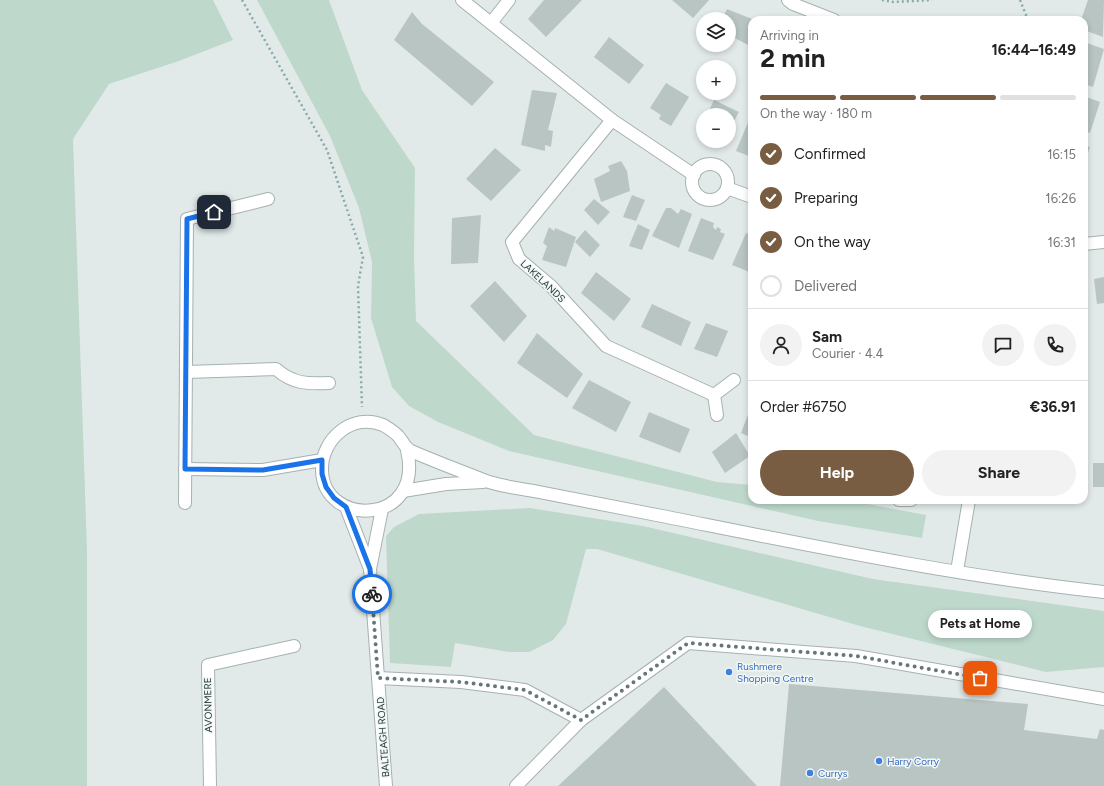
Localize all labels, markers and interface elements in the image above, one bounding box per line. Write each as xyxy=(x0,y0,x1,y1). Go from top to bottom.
map controls xyxy=(696,12,736,148)
button: layers xyxy=(696,12,736,52)
text: Arriving in xyxy=(760,28,819,43)
text: 16:44–16:49 xyxy=(991,41,1076,59)
text: 2 min xyxy=(760,42,826,74)
button: + xyxy=(696,60,736,100)
text: On the way · 180 m xyxy=(760,106,872,121)
button: − xyxy=(696,108,736,148)
icon: check xyxy=(760,143,782,165)
text: Confirmed xyxy=(794,145,866,163)
text: 16:15 xyxy=(1047,147,1076,162)
icon: check xyxy=(760,187,782,209)
text: Preparing xyxy=(794,189,858,207)
text: 16:26 xyxy=(1045,191,1076,206)
pin xyxy=(197,195,231,229)
icon: home xyxy=(203,201,225,223)
icon: check xyxy=(760,231,782,253)
text: On the way xyxy=(794,233,871,251)
text: 16:31 xyxy=(1048,235,1076,250)
street label: LAKELANDS xyxy=(518,257,568,305)
text: Delivered xyxy=(794,277,857,295)
button: person xyxy=(760,324,802,366)
button: chat xyxy=(982,324,1024,366)
button: phone xyxy=(1034,324,1076,366)
text: Sam xyxy=(812,328,842,346)
text: Courier · 4.4 xyxy=(812,346,884,361)
text: Order #6750 xyxy=(760,398,847,416)
text: €36.91 xyxy=(1030,398,1076,416)
button: Help xyxy=(760,450,914,496)
button: Share xyxy=(922,450,1076,496)
courier xyxy=(352,574,392,614)
icon: bike xyxy=(361,583,383,605)
callout: Pets at Home xyxy=(928,610,1032,638)
text: Pets at Home xyxy=(940,616,1020,631)
place label: Rushmere Shopping Centre xyxy=(737,660,814,685)
pin xyxy=(963,661,997,695)
marker: Rushmere Shopping Centre xyxy=(724,667,734,677)
icon: bag xyxy=(969,667,991,689)
street label: AVONMERE xyxy=(201,677,215,733)
street label: BALTEAGH ROAD xyxy=(374,696,392,778)
place label: Harry Corry xyxy=(887,755,940,768)
marker: Harry Corry xyxy=(874,756,884,766)
place label: Currys xyxy=(818,767,848,780)
marker: Currys xyxy=(805,768,815,778)

